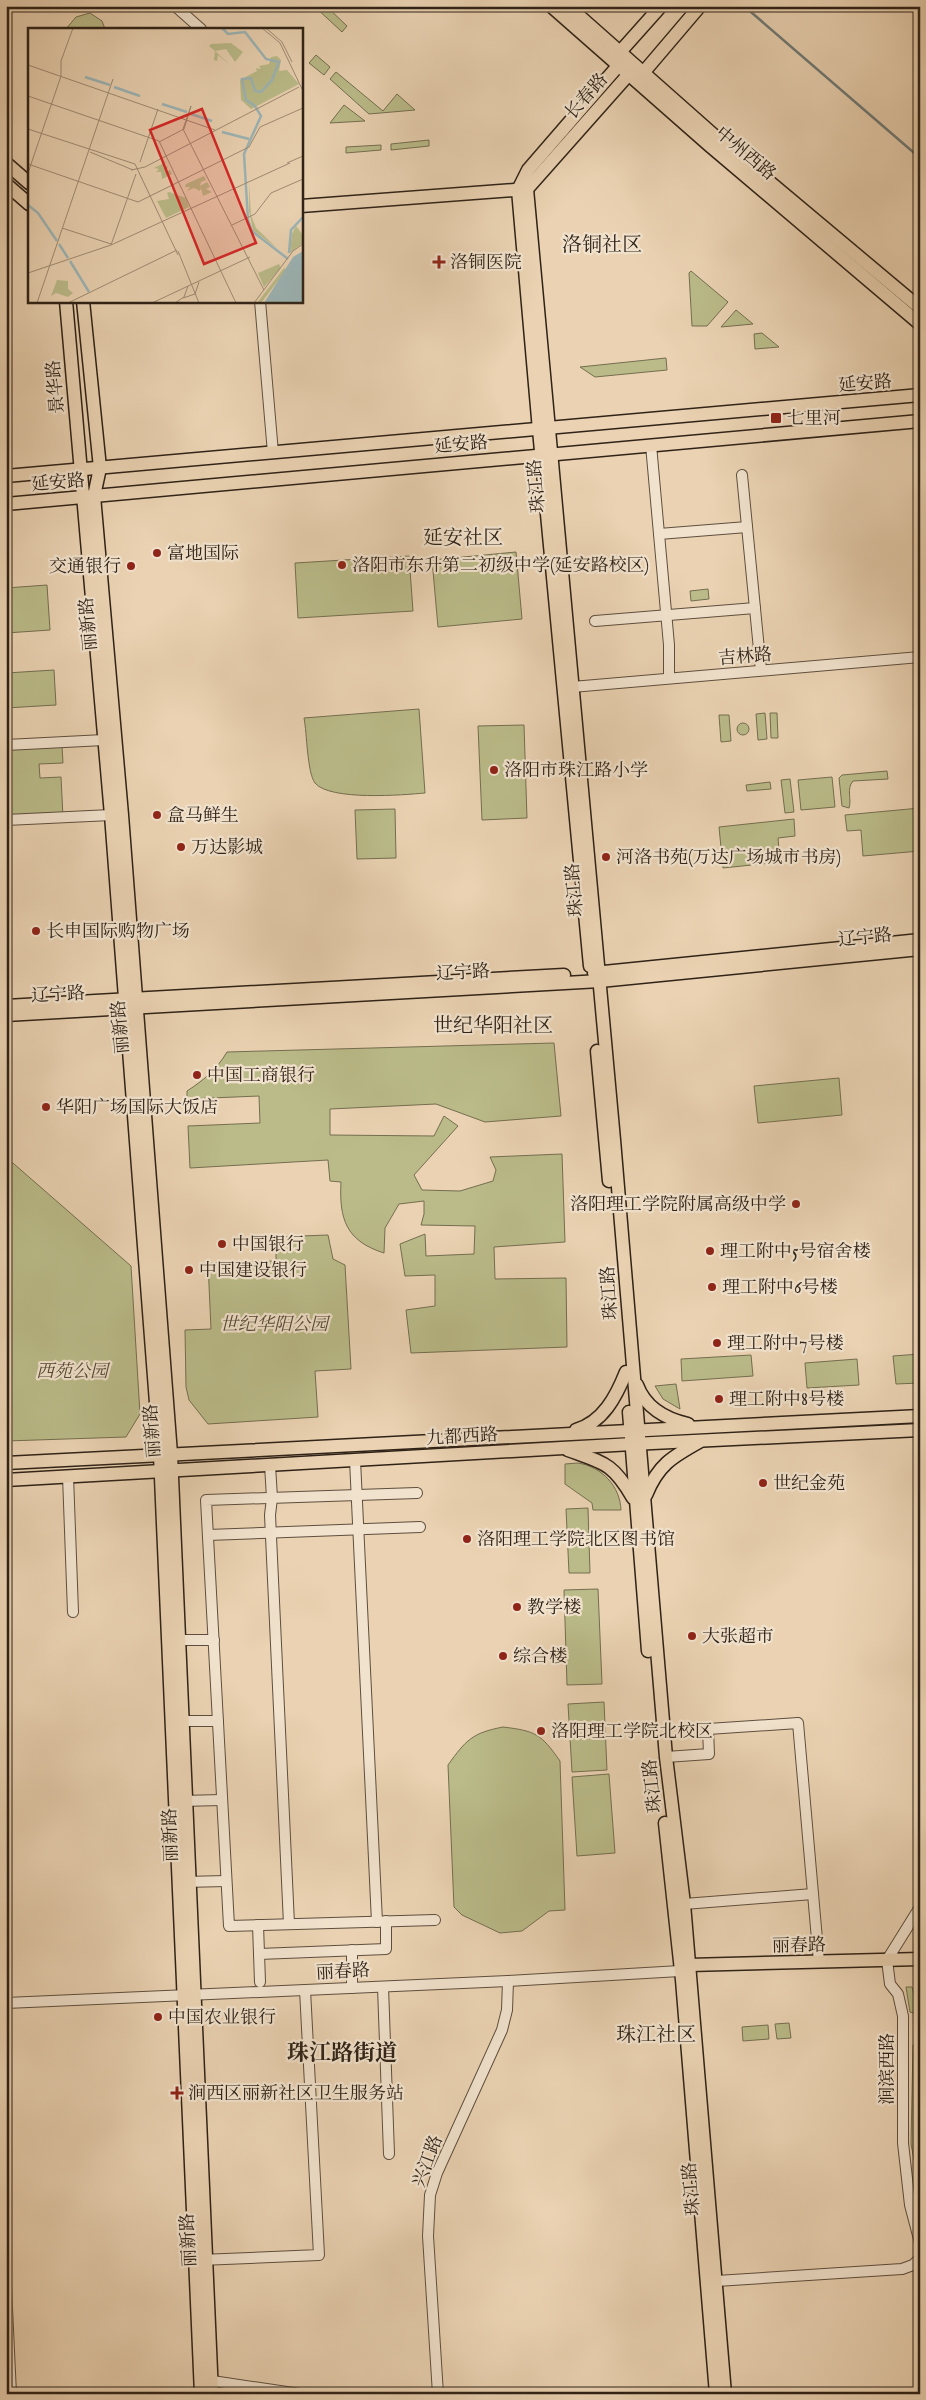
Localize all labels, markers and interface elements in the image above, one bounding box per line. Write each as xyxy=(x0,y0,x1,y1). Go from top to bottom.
inset map xyxy=(28,28,302,302)
street label: 长春路 xyxy=(561,69,614,125)
street label: 中州西路 xyxy=(710,122,780,186)
district label: 洛铜社区 xyxy=(562,233,642,258)
place label: 洛铜医院 xyxy=(450,252,522,275)
marker: 洛铜医院 xyxy=(432,255,446,269)
street label: 景华路 xyxy=(43,359,70,415)
street label: 延安路 xyxy=(837,371,893,398)
place label: 七里河 xyxy=(787,408,841,431)
marker: 七里河 xyxy=(769,411,783,425)
street label: 延安路 xyxy=(433,432,489,459)
street label: 珠江路 xyxy=(524,458,551,514)
street label: 延安路 xyxy=(30,470,86,497)
district label: 延安社区 xyxy=(423,526,503,551)
place label: 富地国际 xyxy=(167,543,239,566)
marker: 富地国际 xyxy=(151,547,163,559)
place label: 洛阳市东升第二初级中学(延安路校区) xyxy=(352,555,649,578)
place label: 交通银行 xyxy=(49,556,121,579)
marker: 洛阳市东升第二初级中学(延安路校区) xyxy=(336,559,348,571)
marker: 交通银行 xyxy=(125,560,137,572)
street label: 丽新路 xyxy=(76,596,103,652)
street label: 吉林路 xyxy=(717,644,773,671)
place label: 洛阳市珠江路小学 xyxy=(504,760,648,783)
marker: 洛阳市珠江路小学 xyxy=(488,764,500,776)
place label: 盒马鲜生 xyxy=(167,805,239,828)
marker: 盒马鲜生 xyxy=(151,809,163,821)
place label: 万达影城 xyxy=(191,837,263,860)
marker: 万达影城 xyxy=(175,841,187,853)
place label: 河洛书苑(万达广场城市书房) xyxy=(616,847,841,870)
marker: 河洛书苑(万达广场城市书房) xyxy=(600,851,612,863)
street label: 珠江路 xyxy=(562,862,589,918)
place label: 长申国际购物广场 xyxy=(46,921,190,944)
street label: 辽宁路 xyxy=(837,924,893,953)
marker: 长申国际购物广场 xyxy=(30,925,42,937)
street label: 辽宁路 xyxy=(436,961,491,986)
street label: 辽宁路 xyxy=(31,983,86,1008)
street label: 丽新路 xyxy=(108,999,135,1055)
district label: 世纪华阳社区 xyxy=(433,1014,553,1039)
place label: 中国工商银行 xyxy=(207,1065,315,1088)
marker: 中国工商银行 xyxy=(191,1069,203,1081)
place label: 华阳广场国际大饭店 xyxy=(56,1097,218,1120)
marker: 华阳广场国际大饭店 xyxy=(40,1101,52,1113)
place label: 洛阳理工学院附属高级中学 xyxy=(570,1194,786,1217)
marker: 洛阳理工学院附属高级中学 xyxy=(790,1198,802,1210)
place label: 中国银行 xyxy=(232,1234,304,1257)
marker: 中国银行 xyxy=(216,1238,228,1250)
place label: 理工附中5号宿舍楼 xyxy=(720,1241,871,1264)
marker: 理工附中5号宿舍楼 xyxy=(704,1245,716,1257)
place label: 中国建设银行 xyxy=(199,1260,307,1283)
marker: 中国建设银行 xyxy=(183,1264,195,1276)
street label: 珠江路 xyxy=(597,1265,624,1321)
place label: 理工附中6号楼 xyxy=(722,1277,838,1300)
marker: 理工附中6号楼 xyxy=(706,1281,718,1293)
park label: 世纪华阳公园 xyxy=(220,1314,331,1337)
place label: 理工附中7号楼 xyxy=(727,1333,843,1356)
marker: 理工附中7号楼 xyxy=(711,1337,723,1349)
park label: 西苑公园 xyxy=(36,1361,111,1384)
place label: 理工附中8号楼 xyxy=(729,1389,844,1412)
marker: 理工附中8号楼 xyxy=(713,1393,725,1405)
street label: 丽新路 xyxy=(140,1403,167,1459)
street label: 九都西路 xyxy=(426,1424,499,1451)
place label: 世纪金苑 xyxy=(773,1473,845,1496)
marker: 世纪金苑 xyxy=(757,1477,769,1489)
place label: 洛阳理工学院北区图书馆 xyxy=(477,1529,675,1552)
marker: 洛阳理工学院北区图书馆 xyxy=(461,1533,473,1545)
place label: 教学楼 xyxy=(527,1597,581,1620)
marker: 教学楼 xyxy=(511,1601,523,1613)
place label: 大张超市 xyxy=(702,1626,774,1649)
marker: 大张超市 xyxy=(686,1630,698,1642)
place label: 综合楼 xyxy=(513,1646,567,1669)
marker: 综合楼 xyxy=(497,1650,509,1662)
place label: 洛阳理工学院北校区 xyxy=(551,1721,713,1744)
marker: 洛阳理工学院北校区 xyxy=(535,1725,547,1737)
street label: 珠江路 xyxy=(639,1758,668,1814)
street label: 丽新路 xyxy=(159,1808,184,1862)
street label: 丽春路 xyxy=(772,1935,826,1958)
street label: 丽春路 xyxy=(316,1960,371,1985)
place label: 中国农业银行 xyxy=(168,2007,276,2030)
marker: 中国农业银行 xyxy=(152,2011,164,2023)
district label: 珠江社区 xyxy=(616,2023,696,2048)
street label: 涧滨西路 xyxy=(877,2033,900,2105)
district label: 珠江路街道 xyxy=(287,2040,397,2068)
place label: 涧西区丽新社区卫生服务站 xyxy=(188,2083,404,2106)
marker: 涧西区丽新社区卫生服务站 xyxy=(170,2086,184,2100)
street label: 兴江路 xyxy=(408,2132,449,2191)
street label: 珠江路 xyxy=(679,2161,706,2217)
street label: 丽新路 xyxy=(177,2212,202,2267)

